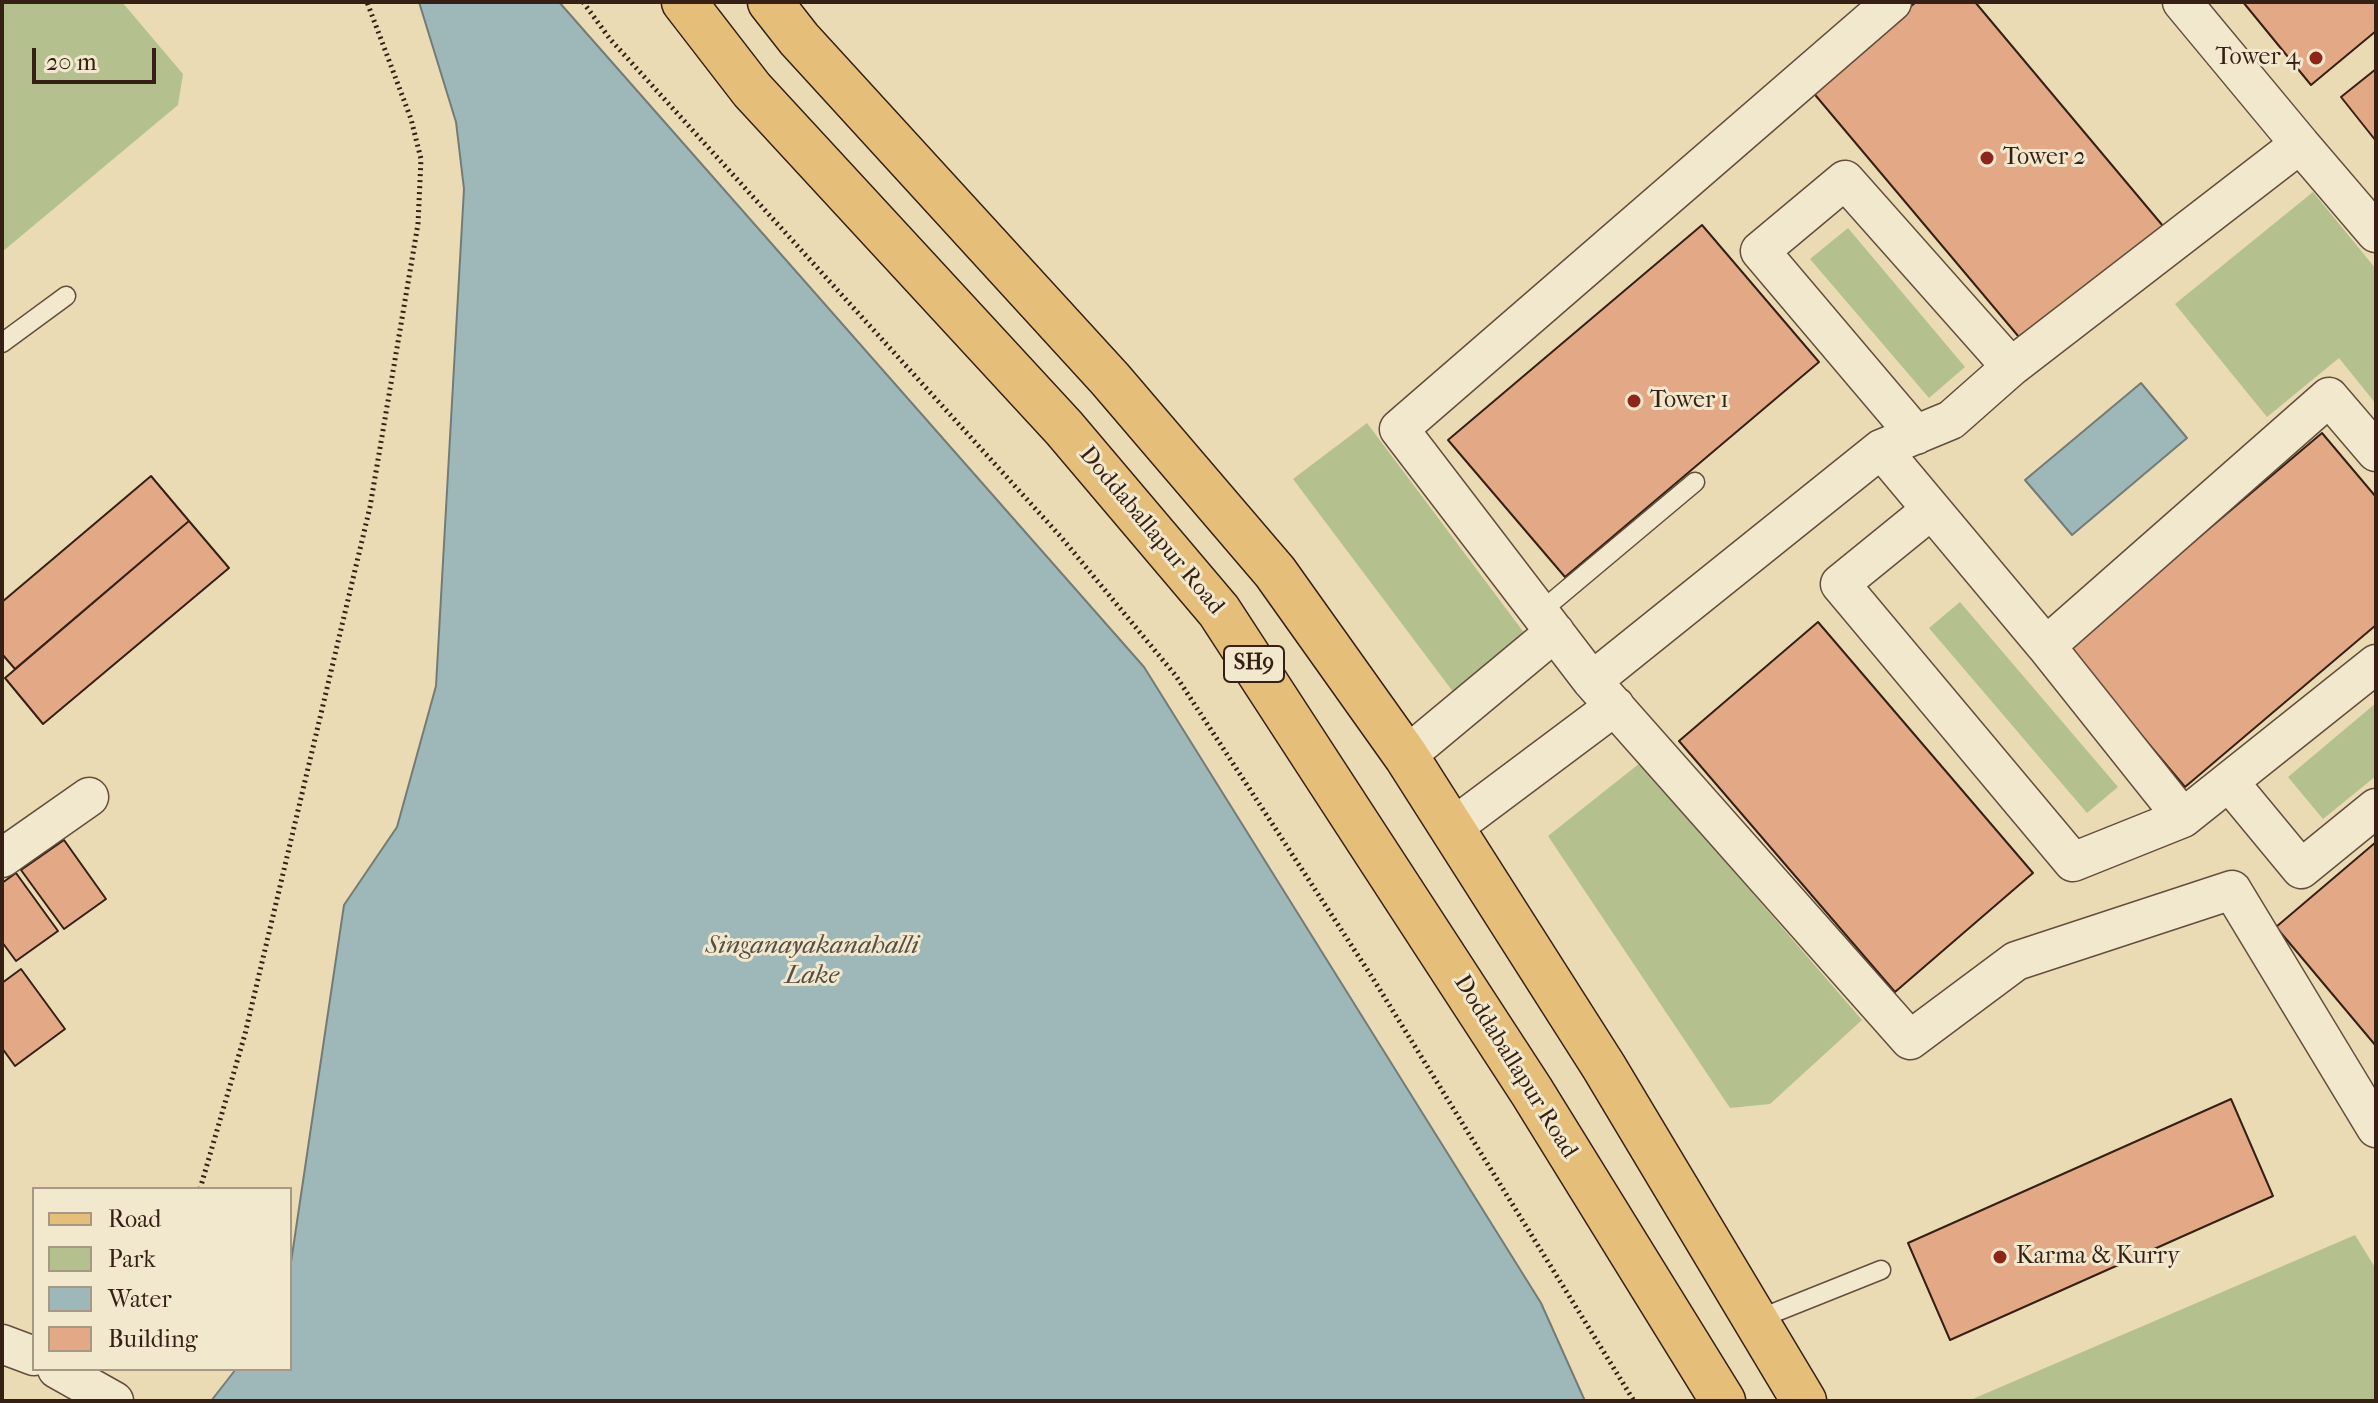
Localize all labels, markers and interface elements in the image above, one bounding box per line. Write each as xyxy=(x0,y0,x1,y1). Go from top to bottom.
scale bar xyxy=(36,32,160,82)
place label: Tower 4 xyxy=(2216,44,2300,72)
text: 20 m xyxy=(46,48,97,76)
marker: Tower 4 xyxy=(2307,49,2325,67)
place label: Tower 2 xyxy=(2003,144,2086,172)
marker: Tower 2 xyxy=(1978,149,1996,167)
place label: Tower 1 xyxy=(1650,387,1729,415)
marker: Tower 1 xyxy=(1625,392,1643,410)
street label: Doddaballapur Road xyxy=(1072,441,1230,621)
road number: SH9 xyxy=(1224,646,1284,682)
water label: Singanayakanahalli Lake xyxy=(705,931,919,992)
street label: Doddaballapur Road xyxy=(1447,970,1583,1164)
legend xyxy=(32,1187,292,1371)
text: Road xyxy=(108,1205,161,1233)
place label: Karma & Kurry xyxy=(2016,1243,2180,1271)
text: Park xyxy=(108,1245,156,1273)
marker: Karma & Kurry xyxy=(1991,1248,2009,1266)
text: Water xyxy=(108,1285,172,1313)
text: Building xyxy=(108,1325,198,1353)

